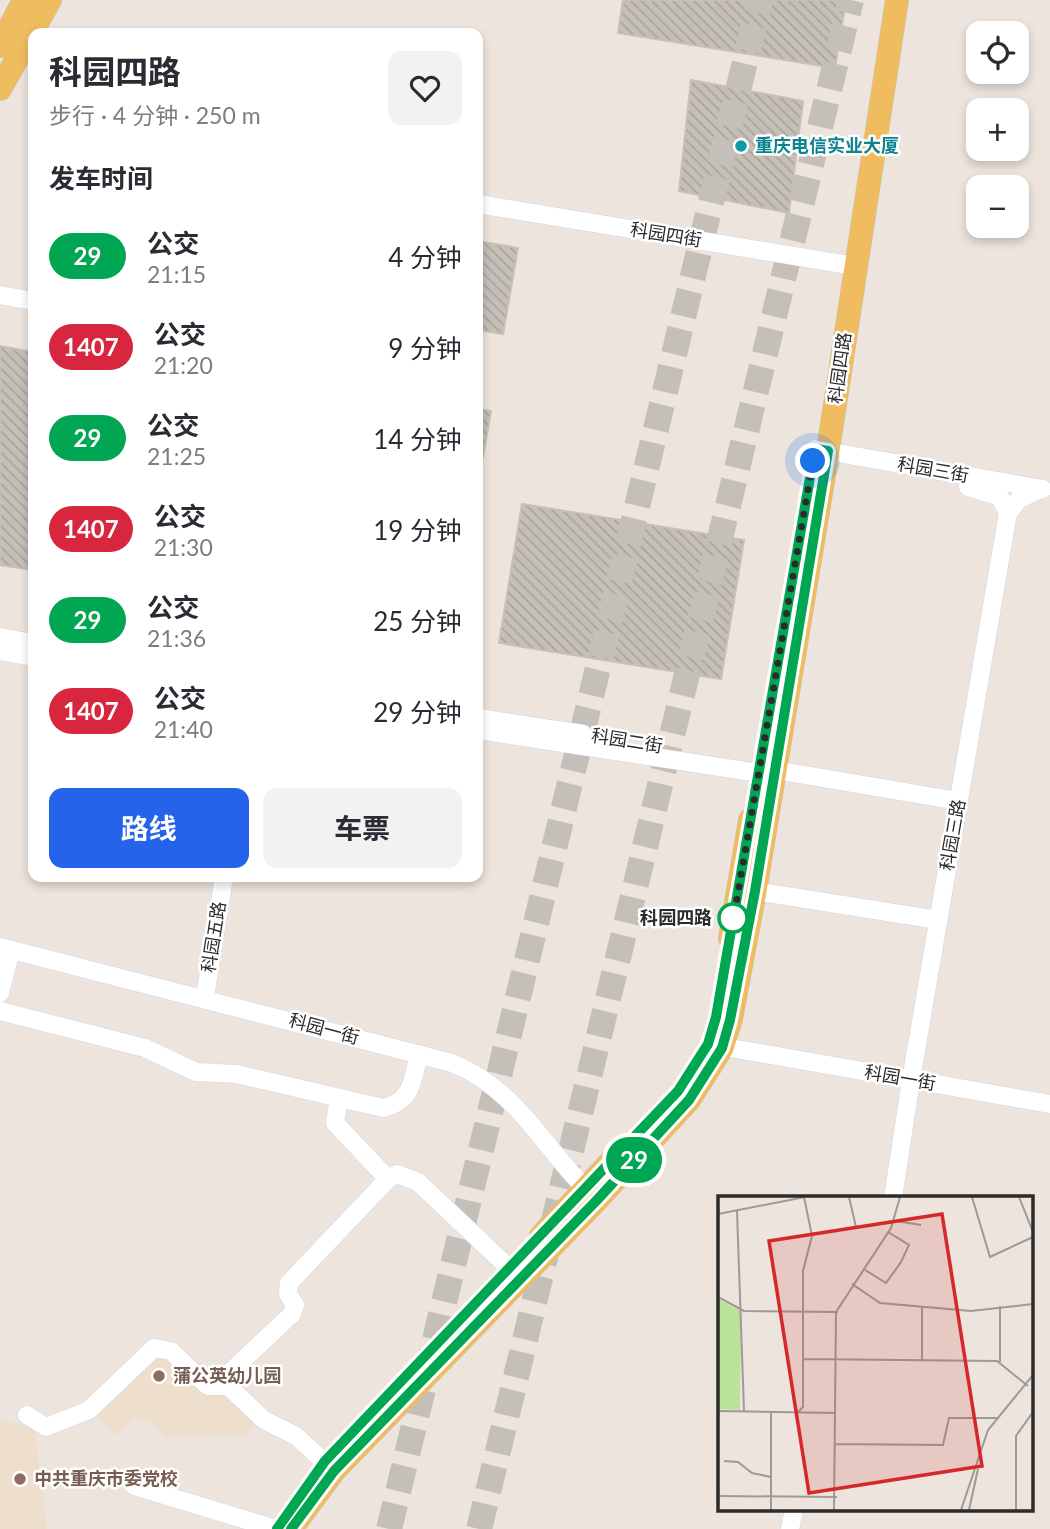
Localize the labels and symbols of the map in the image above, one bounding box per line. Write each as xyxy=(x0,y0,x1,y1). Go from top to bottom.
place label: 重庆电信实业大厦 xyxy=(755,134,899,156)
marker: 重庆电信实业大厦 xyxy=(733,138,749,154)
street label: 科园四街 xyxy=(629,218,703,251)
street label: 科园四路 xyxy=(823,331,855,405)
your location xyxy=(795,443,830,478)
street label: 科园三街 xyxy=(896,452,971,486)
street label: 科园二街 xyxy=(590,724,664,757)
street label: 科园三路 xyxy=(935,797,969,872)
street label: 科园五路 xyxy=(197,900,230,974)
marker: 科园四路 xyxy=(718,903,748,933)
place label: 科园四路 xyxy=(640,906,712,928)
street label: 科园一街 xyxy=(287,1008,362,1048)
street label: 科园一街 xyxy=(863,1060,938,1094)
line badge: 29 xyxy=(602,1137,666,1183)
inset map xyxy=(718,1196,1032,1512)
place label: 蒲公英幼儿园 xyxy=(173,1364,281,1386)
marker: 蒲公英幼儿园 xyxy=(151,1368,167,1384)
place label: 中共重庆市委党校 xyxy=(34,1467,178,1489)
marker: 中共重庆市委党校 xyxy=(12,1471,28,1487)

